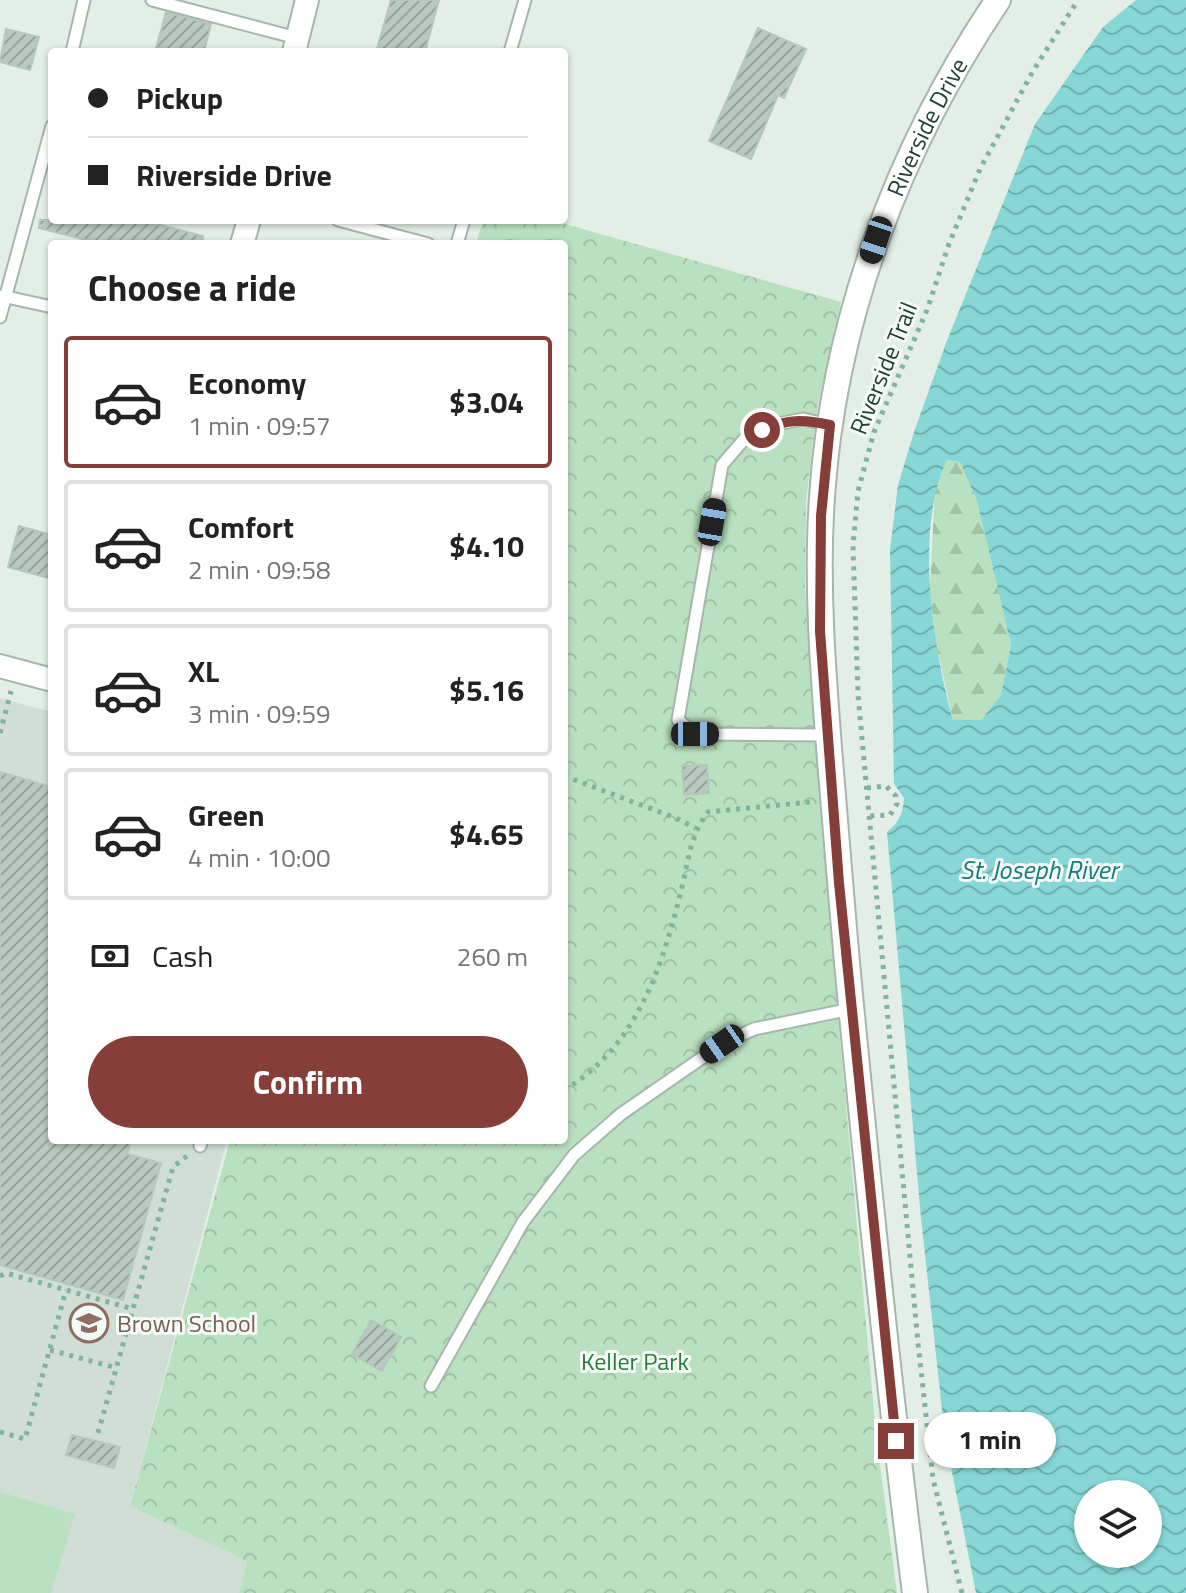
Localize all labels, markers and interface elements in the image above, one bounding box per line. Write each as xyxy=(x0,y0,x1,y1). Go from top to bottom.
street label: Riverside Drive xyxy=(877,51,976,202)
text: Pickup xyxy=(136,75,223,121)
text: Riverside Drive xyxy=(136,152,332,198)
car xyxy=(857,213,895,267)
text: Choose a ride xyxy=(88,260,296,315)
street label: Riverside Trail xyxy=(840,296,926,440)
text: Economy xyxy=(188,360,306,406)
icon: car xyxy=(92,366,164,438)
text: $3.04 xyxy=(449,379,524,425)
text: 1 min · 09:57 xyxy=(188,406,331,445)
route start xyxy=(744,412,780,448)
car xyxy=(696,496,728,548)
text: Comfort xyxy=(188,504,294,550)
icon: car xyxy=(92,510,164,582)
text: $4.10 xyxy=(449,523,524,569)
text: 2 min · 09:58 xyxy=(188,550,331,589)
text: XL xyxy=(188,648,219,694)
icon: car xyxy=(92,654,164,726)
text: $5.16 xyxy=(449,667,524,713)
text: 3 min · 09:59 xyxy=(188,694,331,733)
car xyxy=(671,722,719,746)
text: Green xyxy=(188,792,265,838)
icon: car xyxy=(92,798,164,870)
text: $4.65 xyxy=(449,811,524,857)
text: 4 min · 10:00 xyxy=(188,838,331,877)
water label: St. Joseph River xyxy=(960,850,1120,889)
text: Cash xyxy=(152,933,213,979)
icon: cash xyxy=(88,934,132,978)
text: 260 m xyxy=(457,937,528,976)
car xyxy=(695,1020,749,1068)
button: Confirm xyxy=(88,1036,528,1128)
school or university icon: Brown School xyxy=(68,1302,110,1344)
place label: Brown School xyxy=(117,1305,256,1341)
park label: Keller Park xyxy=(581,1343,690,1379)
callout: 1 min xyxy=(924,1413,1056,1469)
text: 1 min xyxy=(958,1420,1022,1459)
route end xyxy=(878,1423,914,1459)
map controls xyxy=(1074,1480,1162,1568)
button: layers xyxy=(1074,1480,1162,1568)

